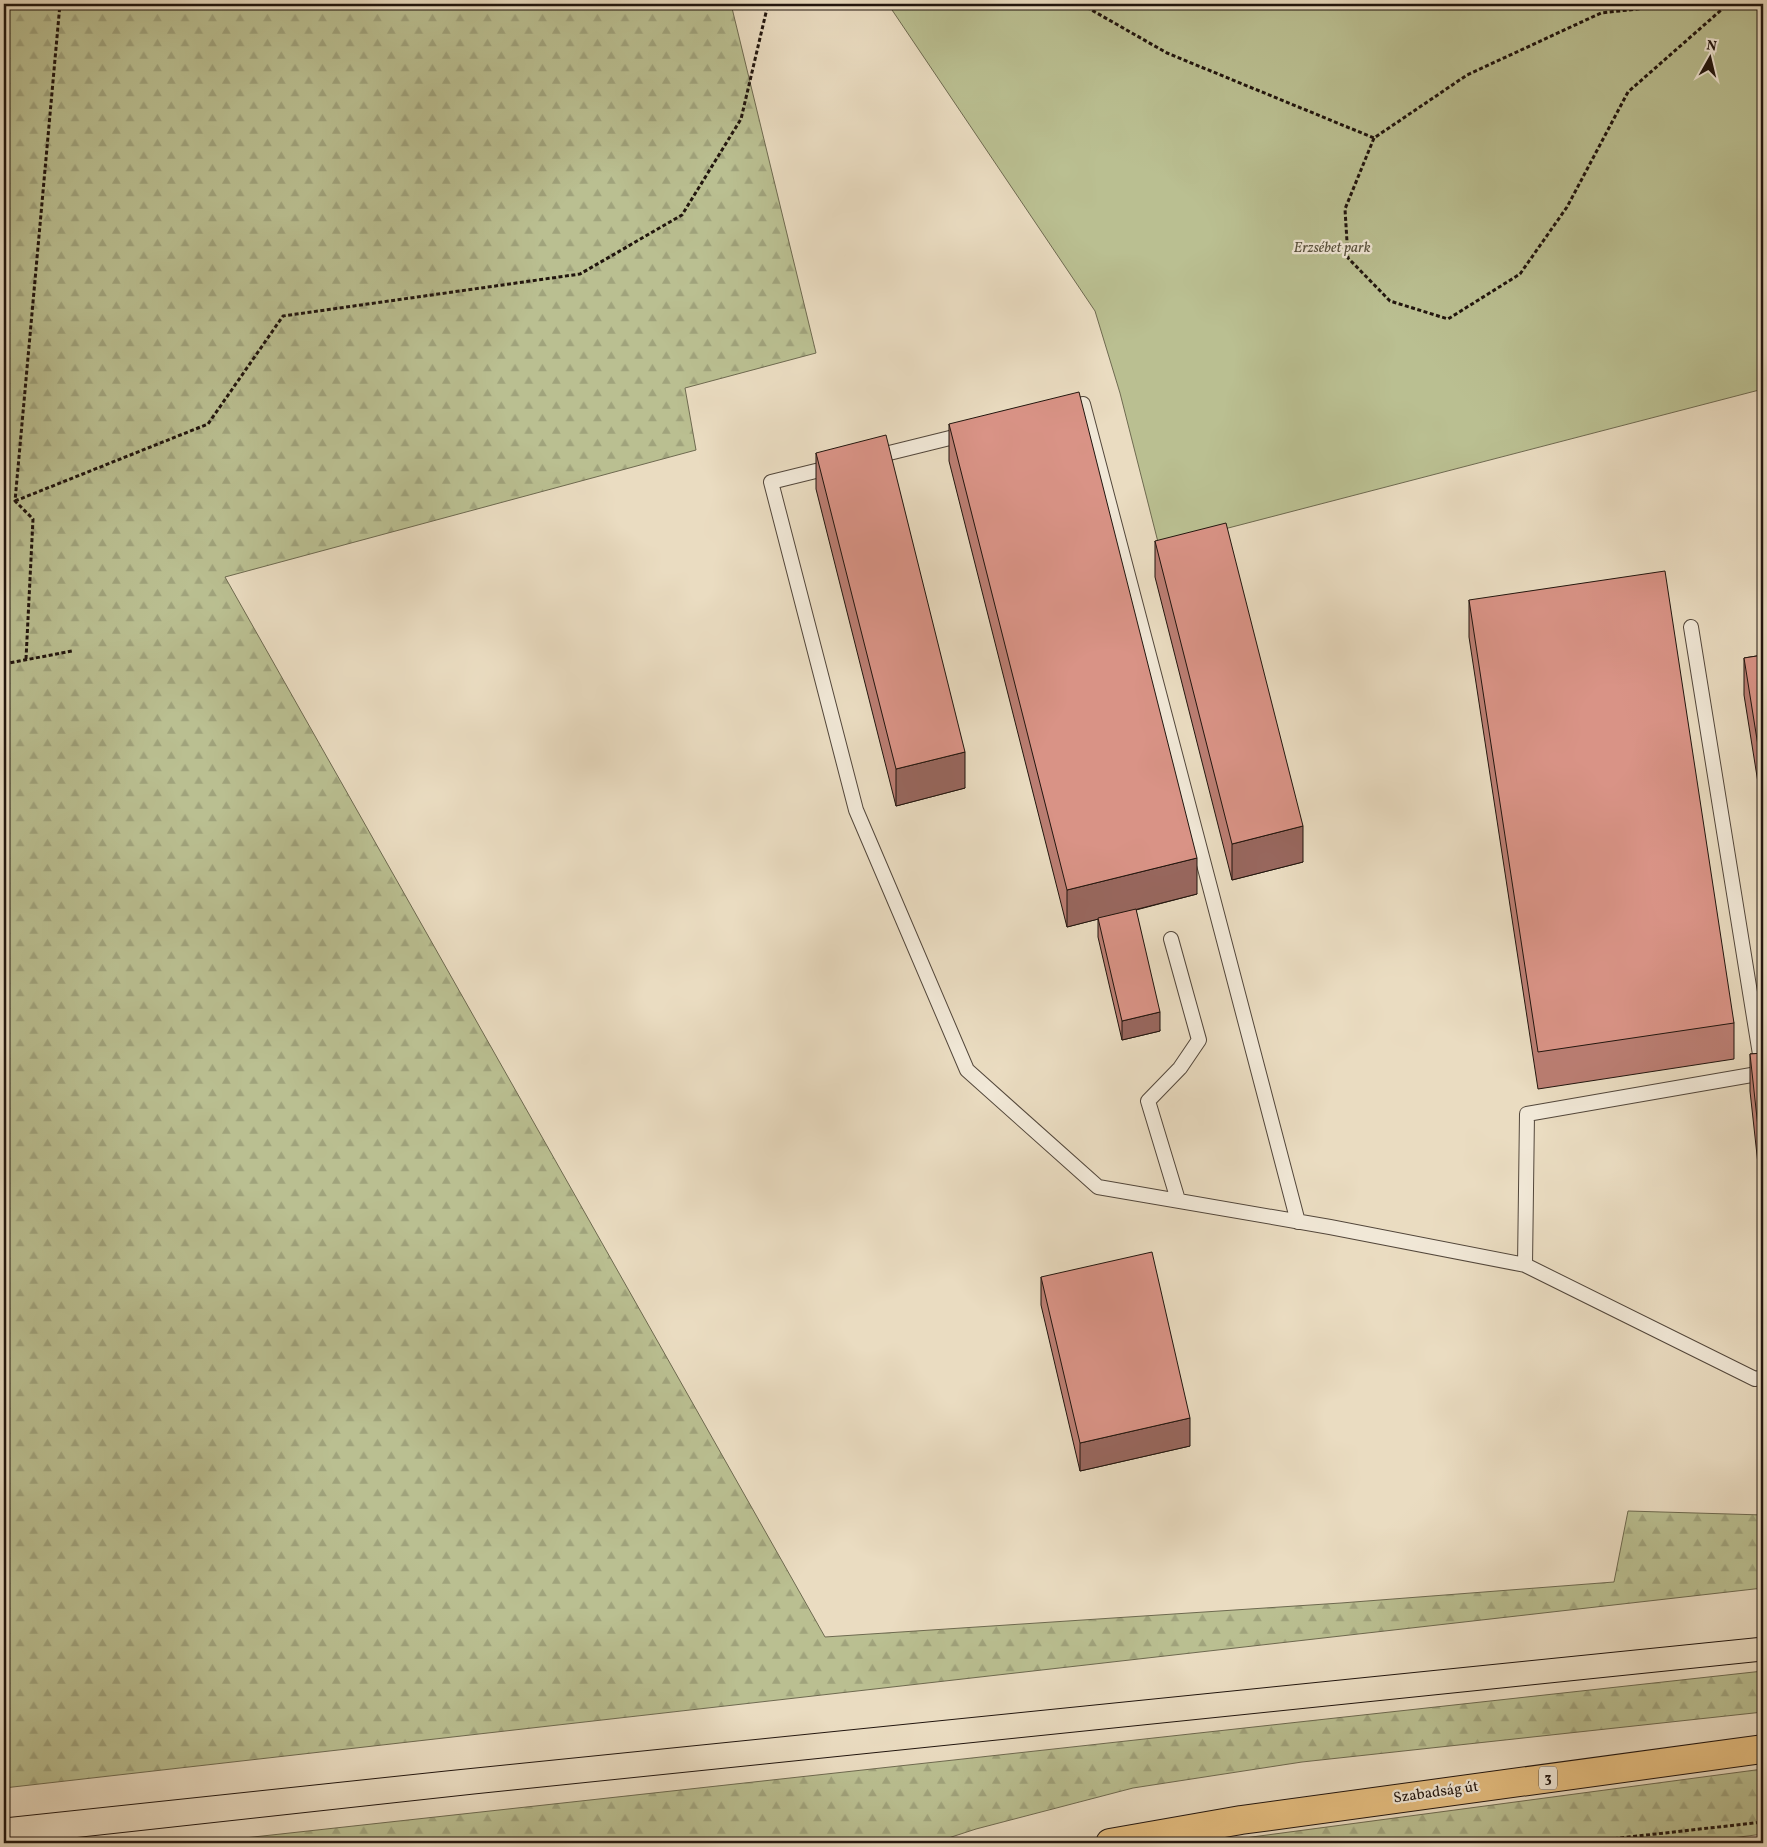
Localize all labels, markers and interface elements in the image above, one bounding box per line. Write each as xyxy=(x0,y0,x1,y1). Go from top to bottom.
north arrow xyxy=(1684,32,1734,82)
text: N xyxy=(1705,36,1718,57)
park label: Erzsébet park xyxy=(1293,238,1371,259)
road number: 3 xyxy=(1539,1766,1557,1790)
street label: Szabadság út xyxy=(1392,1777,1480,1809)

